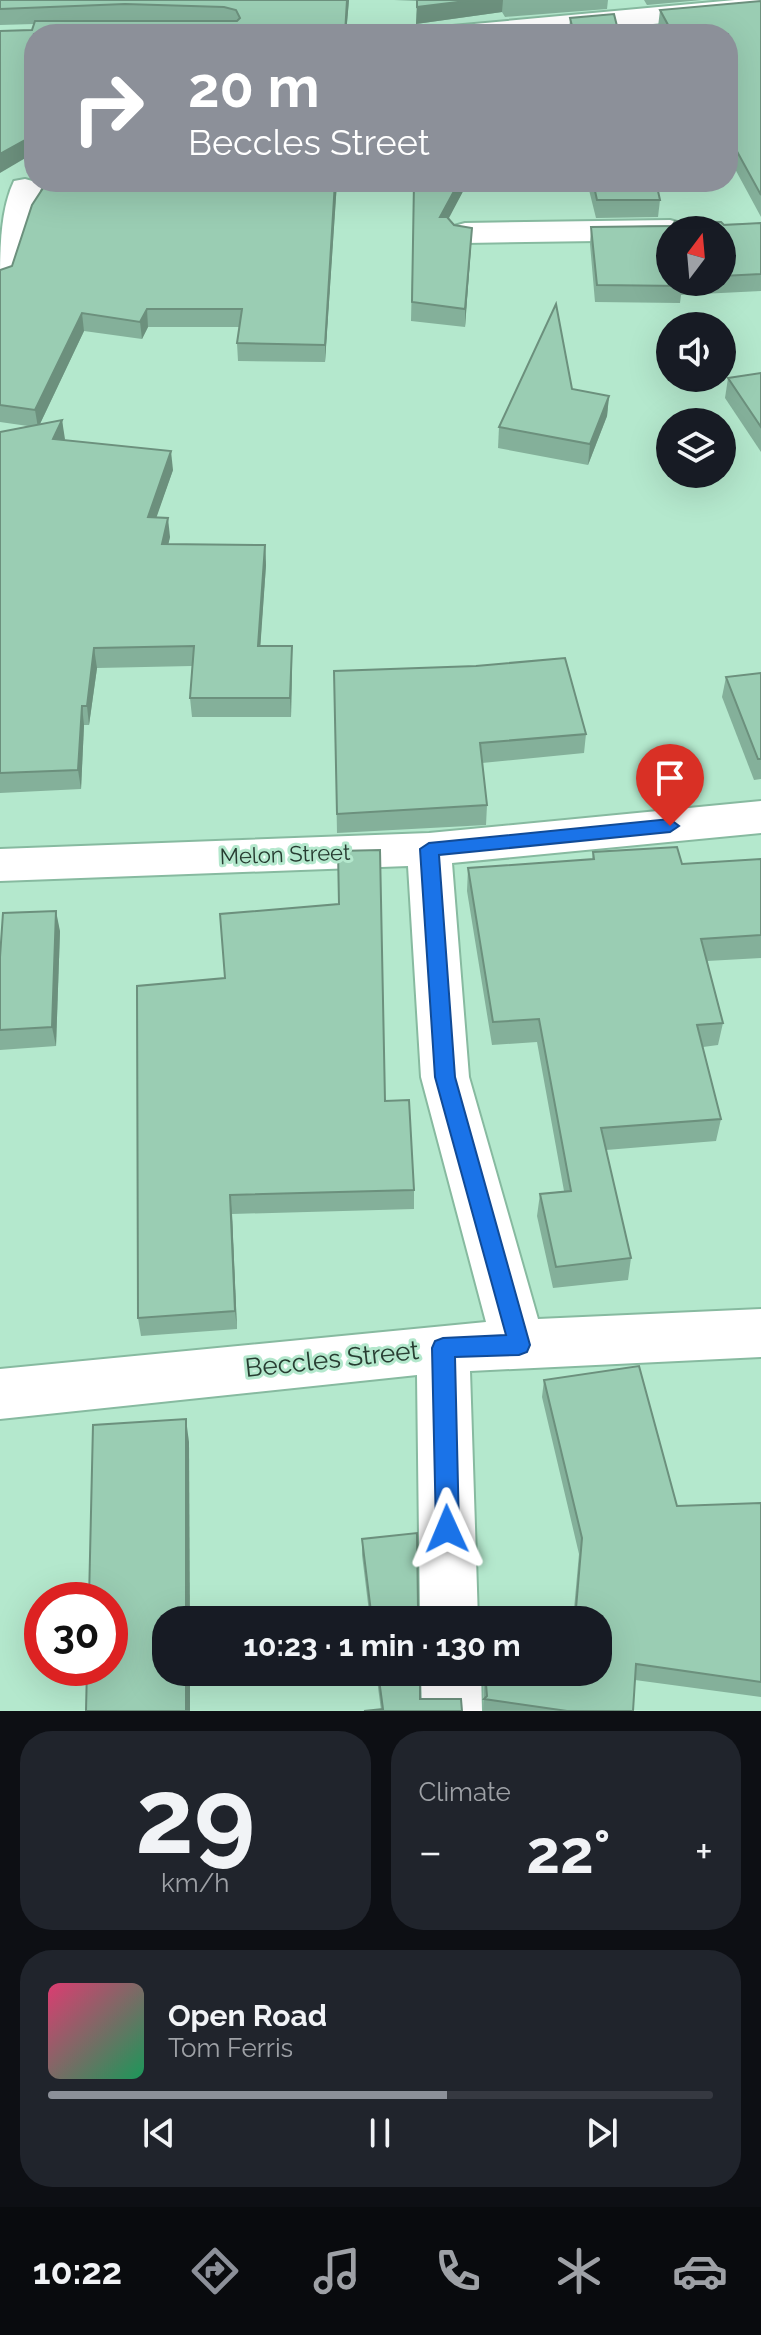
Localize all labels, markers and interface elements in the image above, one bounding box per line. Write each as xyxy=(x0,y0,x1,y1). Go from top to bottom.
text: 20 m xyxy=(188,54,320,120)
icon: right xyxy=(56,56,160,160)
text: Beccles Street xyxy=(188,121,430,163)
north arrow xyxy=(656,216,736,296)
map controls xyxy=(656,216,736,488)
button: sound xyxy=(656,312,736,392)
button: layers xyxy=(656,408,736,488)
pin xyxy=(636,744,704,826)
icon: arrive xyxy=(648,756,692,800)
street label: Melon Street xyxy=(219,839,351,869)
street label: Beccles Street xyxy=(244,1335,421,1383)
position arrow xyxy=(405,1487,489,1571)
speed limit sign: 30 xyxy=(24,1582,128,1686)
text: 10:23 · 1 min · 130 m xyxy=(243,1628,521,1663)
text: 29 xyxy=(135,1755,255,1877)
text: Climate xyxy=(419,1777,511,1807)
text: 22° xyxy=(526,1817,611,1887)
text: − xyxy=(419,1826,442,1877)
text: + xyxy=(695,1826,713,1877)
text: km/h xyxy=(161,1868,230,1898)
text: Open Road xyxy=(168,1998,327,2033)
text: Tom Ferris xyxy=(168,2033,293,2063)
icon: previous xyxy=(137,2111,181,2155)
icon: pause xyxy=(358,2111,402,2155)
icon: next xyxy=(580,2111,624,2155)
icon: directions xyxy=(187,2243,243,2299)
icon: music xyxy=(309,2243,365,2299)
icon: phone xyxy=(430,2243,486,2299)
icon: climate xyxy=(551,2243,607,2299)
icon: car xyxy=(672,2243,728,2299)
text: 10:22 xyxy=(33,2250,122,2292)

